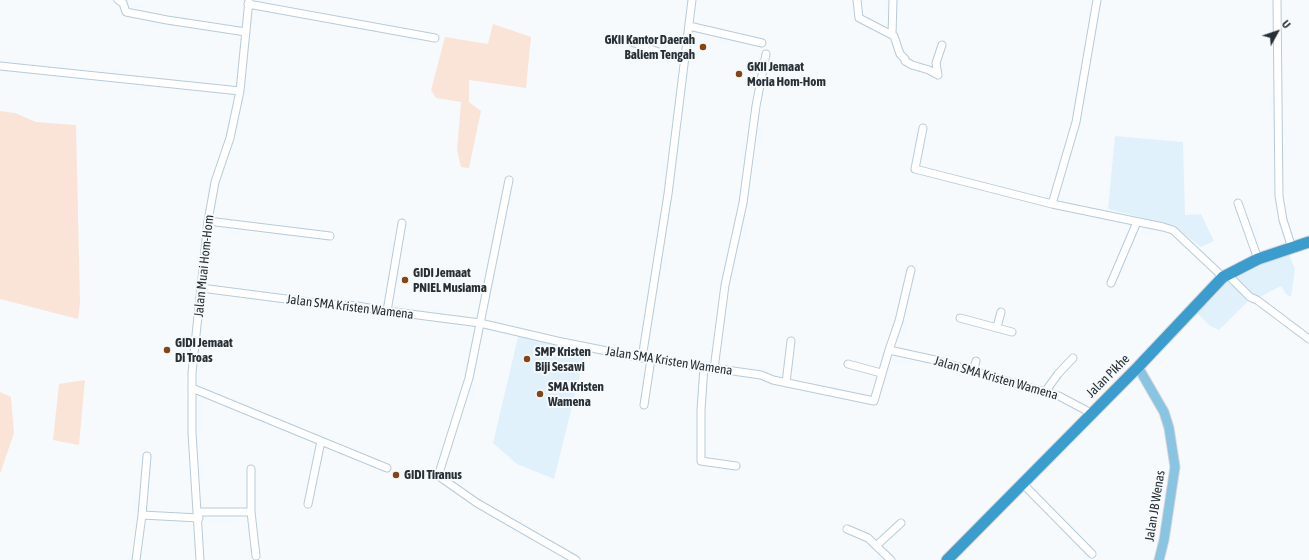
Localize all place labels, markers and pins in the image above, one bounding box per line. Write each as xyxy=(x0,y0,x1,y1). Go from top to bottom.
place label: GKII Kantor Daerah Baliem Tengah xyxy=(604,32,695,63)
marker: GKII Kantor Daerah Baliem Tengah xyxy=(698,42,708,52)
place label: GKII Jemaat Moria Hom-Hom xyxy=(747,59,826,90)
marker: GKII Jemaat Moria Hom-Hom xyxy=(734,69,744,79)
place label: GIDI Jemaat PNIEL Musiama xyxy=(413,265,487,296)
marker: GIDI Jemaat PNIEL Musiama xyxy=(400,275,410,285)
place label: GIDI Jemaat Di Troas xyxy=(175,335,233,366)
place label: SMP Kristen Biji Sesawi xyxy=(535,344,591,375)
marker: GIDI Jemaat Di Troas xyxy=(162,345,172,355)
marker: SMP Kristen Biji Sesawi xyxy=(522,354,532,364)
place label: SMA Kristen Wamena xyxy=(548,379,604,410)
marker: SMA Kristen Wamena xyxy=(535,389,545,399)
place label: GIDI Tiranus xyxy=(404,467,462,483)
marker: GIDI Tiranus xyxy=(391,470,401,480)

